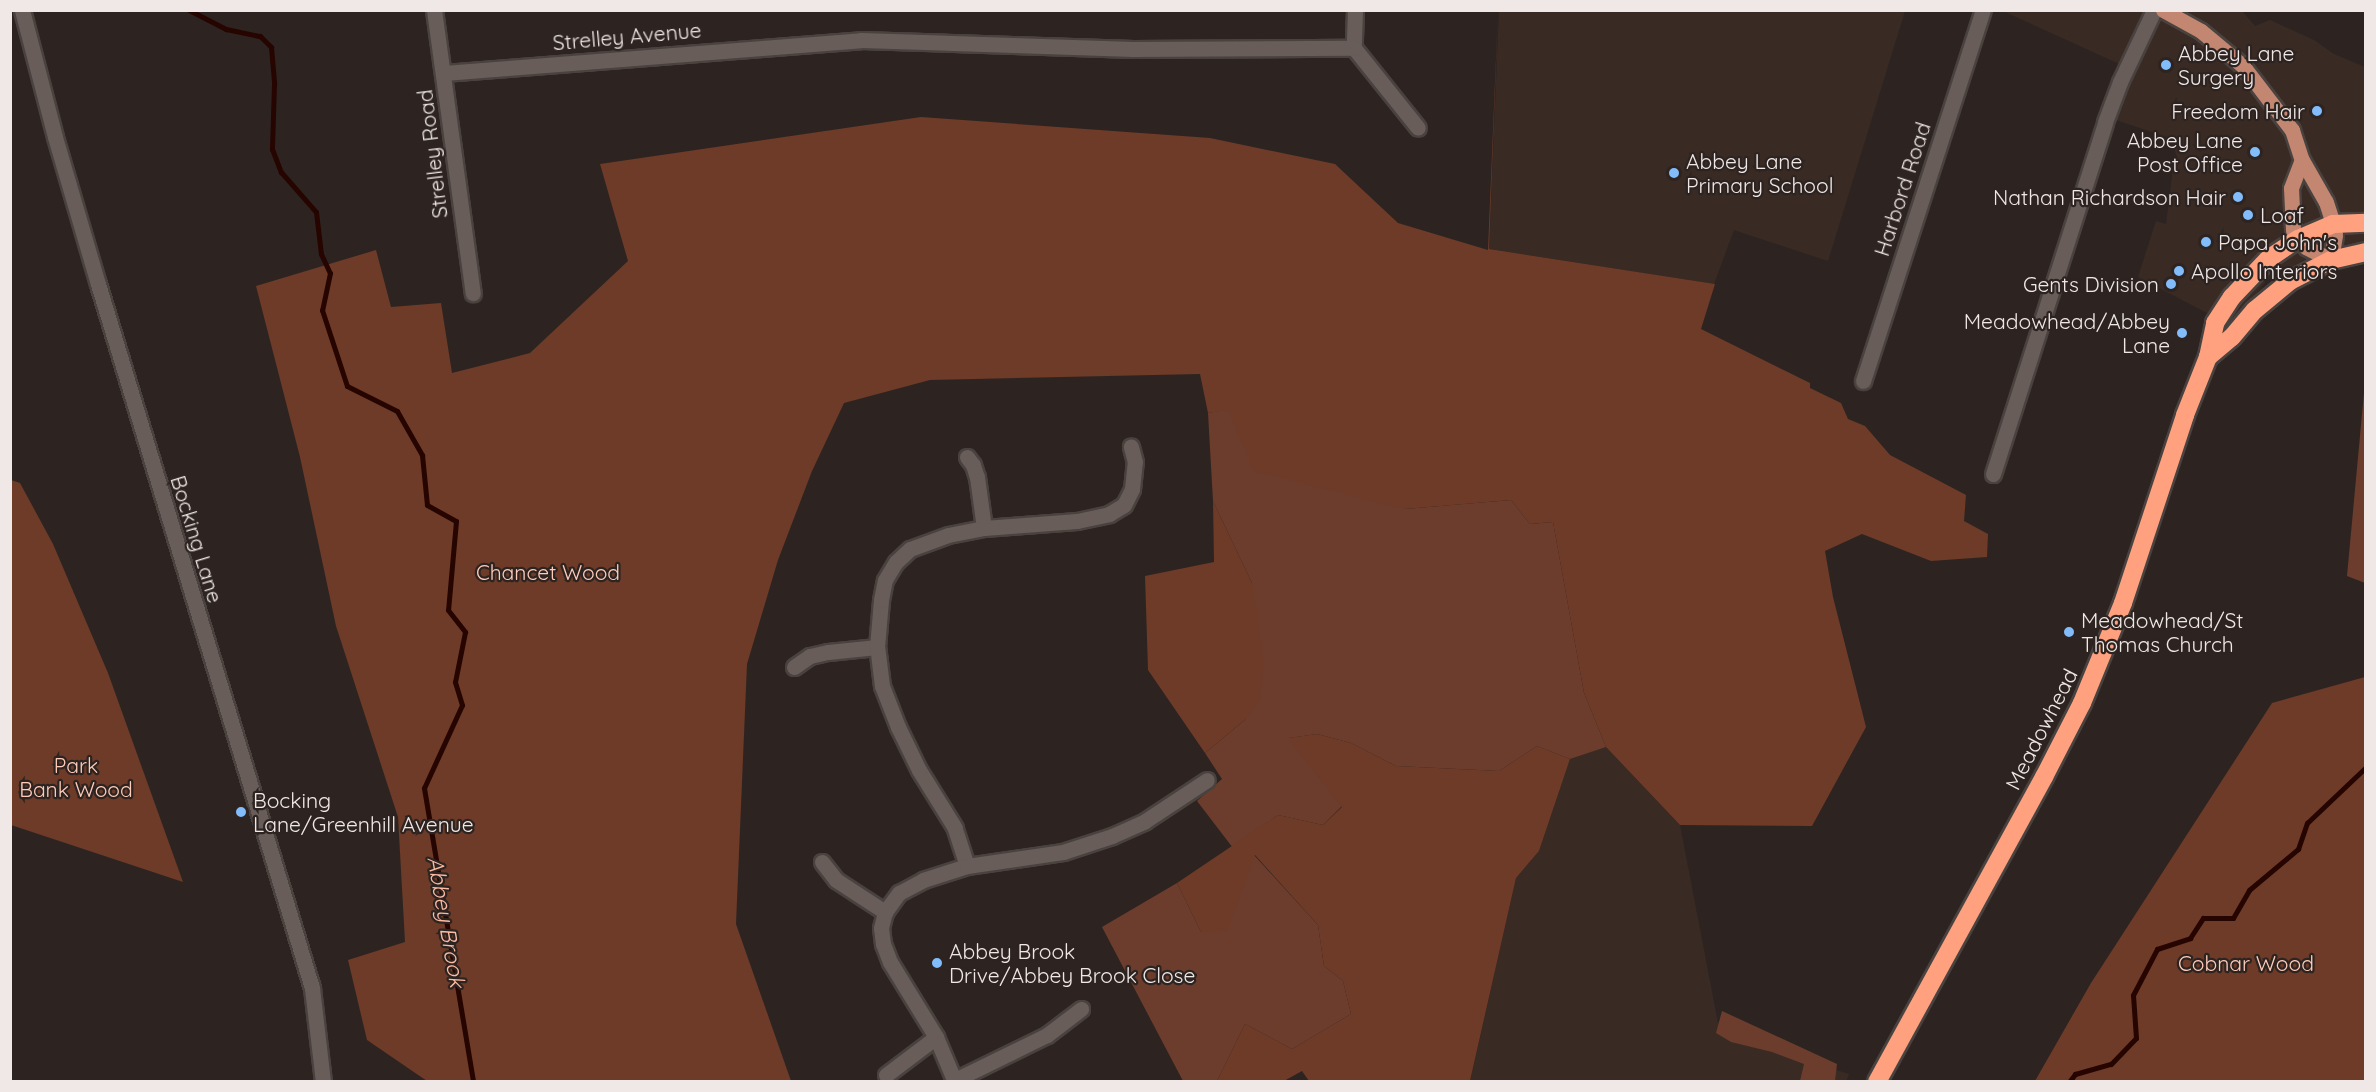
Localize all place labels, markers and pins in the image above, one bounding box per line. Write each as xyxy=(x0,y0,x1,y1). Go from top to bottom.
place label: Abbey Lane Surgery xyxy=(2178,40,2294,90)
marker: Abbey Lane Surgery xyxy=(2159,58,2173,72)
place label: Freedom Hair xyxy=(2171,98,2305,124)
marker: Freedom Hair xyxy=(2310,104,2324,118)
place label: Abbey Lane Post Office xyxy=(2127,127,2243,177)
marker: Abbey Lane Post Office xyxy=(2248,145,2262,159)
place label: Abbey Lane Primary School xyxy=(1686,148,1834,198)
marker: Abbey Lane Primary School xyxy=(1667,166,1681,180)
place label: Nathan Richardson Hair xyxy=(1993,184,2226,210)
marker: Nathan Richardson Hair xyxy=(2231,190,2245,204)
place label: Loaf xyxy=(2260,202,2304,228)
marker: Loaf xyxy=(2241,208,2255,222)
place label: Papa John's xyxy=(2218,229,2337,255)
marker: Papa John's xyxy=(2199,235,2213,249)
place label: Apollo Interiors xyxy=(2191,258,2337,284)
marker: Apollo Interiors xyxy=(2172,264,2186,278)
place label: Gents Division xyxy=(2023,271,2159,297)
marker: Gents Division xyxy=(2164,277,2178,291)
place label: Meadowhead/Abbey Lane xyxy=(1964,308,2170,358)
marker: Meadowhead/Abbey Lane xyxy=(2175,326,2189,340)
place label: Meadowhead/St Thomas Church xyxy=(2081,607,2243,657)
marker: Meadowhead/St Thomas Church xyxy=(2062,625,2076,639)
place label: Bocking Lane/Greenhill Avenue xyxy=(253,787,474,837)
marker: Bocking Lane/Greenhill Avenue xyxy=(234,805,248,819)
place label: Abbey Brook Drive/Abbey Brook Close xyxy=(949,938,1195,988)
marker: Abbey Brook Drive/Abbey Brook Close xyxy=(930,956,944,970)

